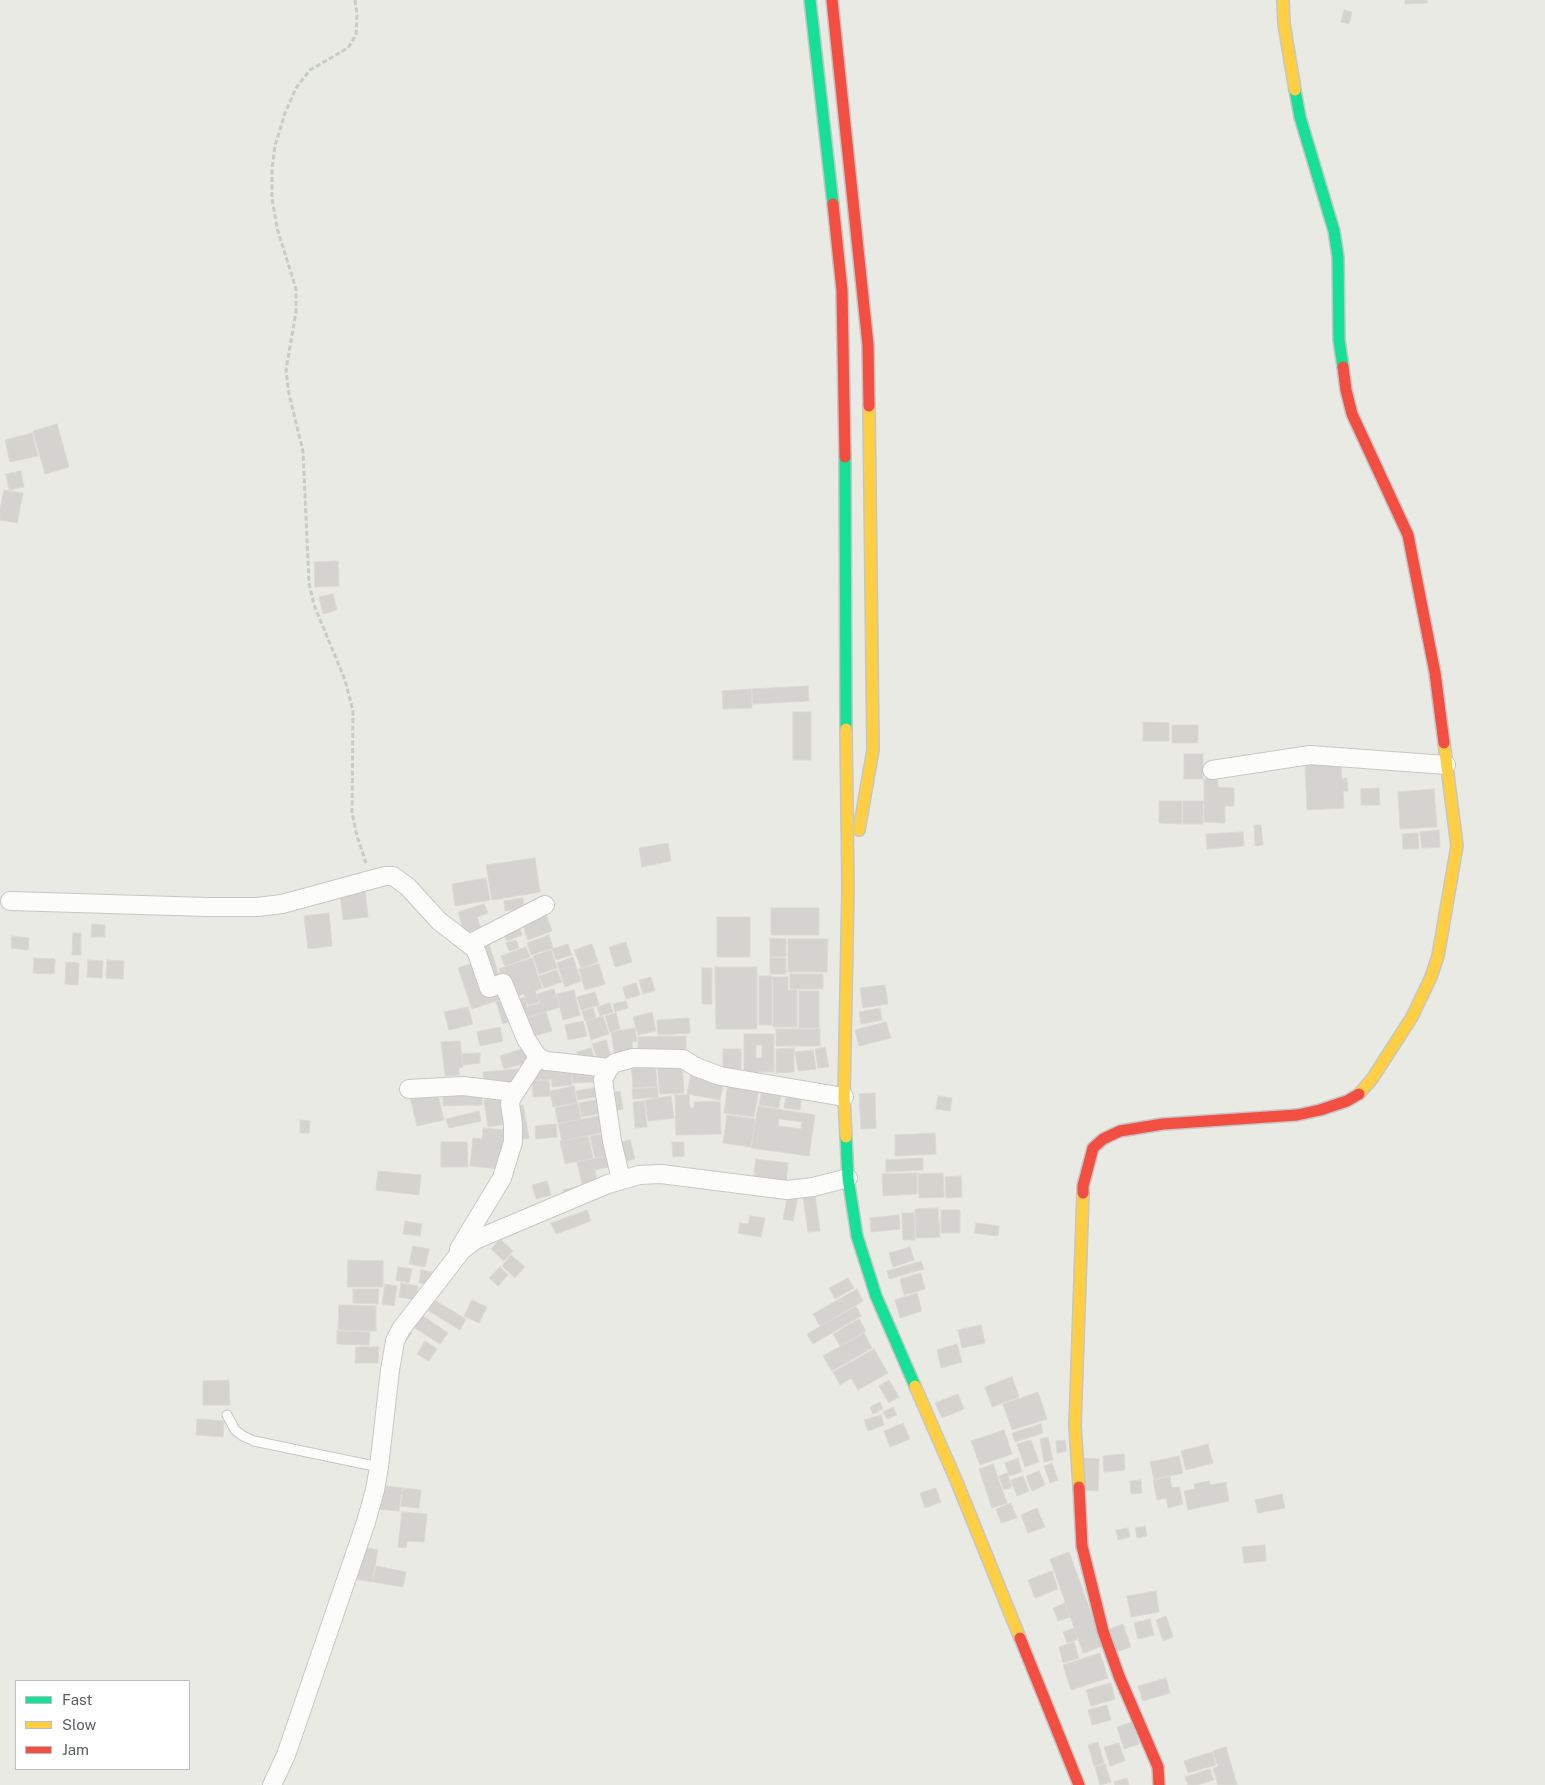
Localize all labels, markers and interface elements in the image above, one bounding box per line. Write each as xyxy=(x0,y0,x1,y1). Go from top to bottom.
legend xyxy=(15,1680,190,1770)
text: Fast xyxy=(62,1691,92,1708)
text: Slow xyxy=(62,1716,96,1733)
text: Jam xyxy=(62,1741,89,1758)

